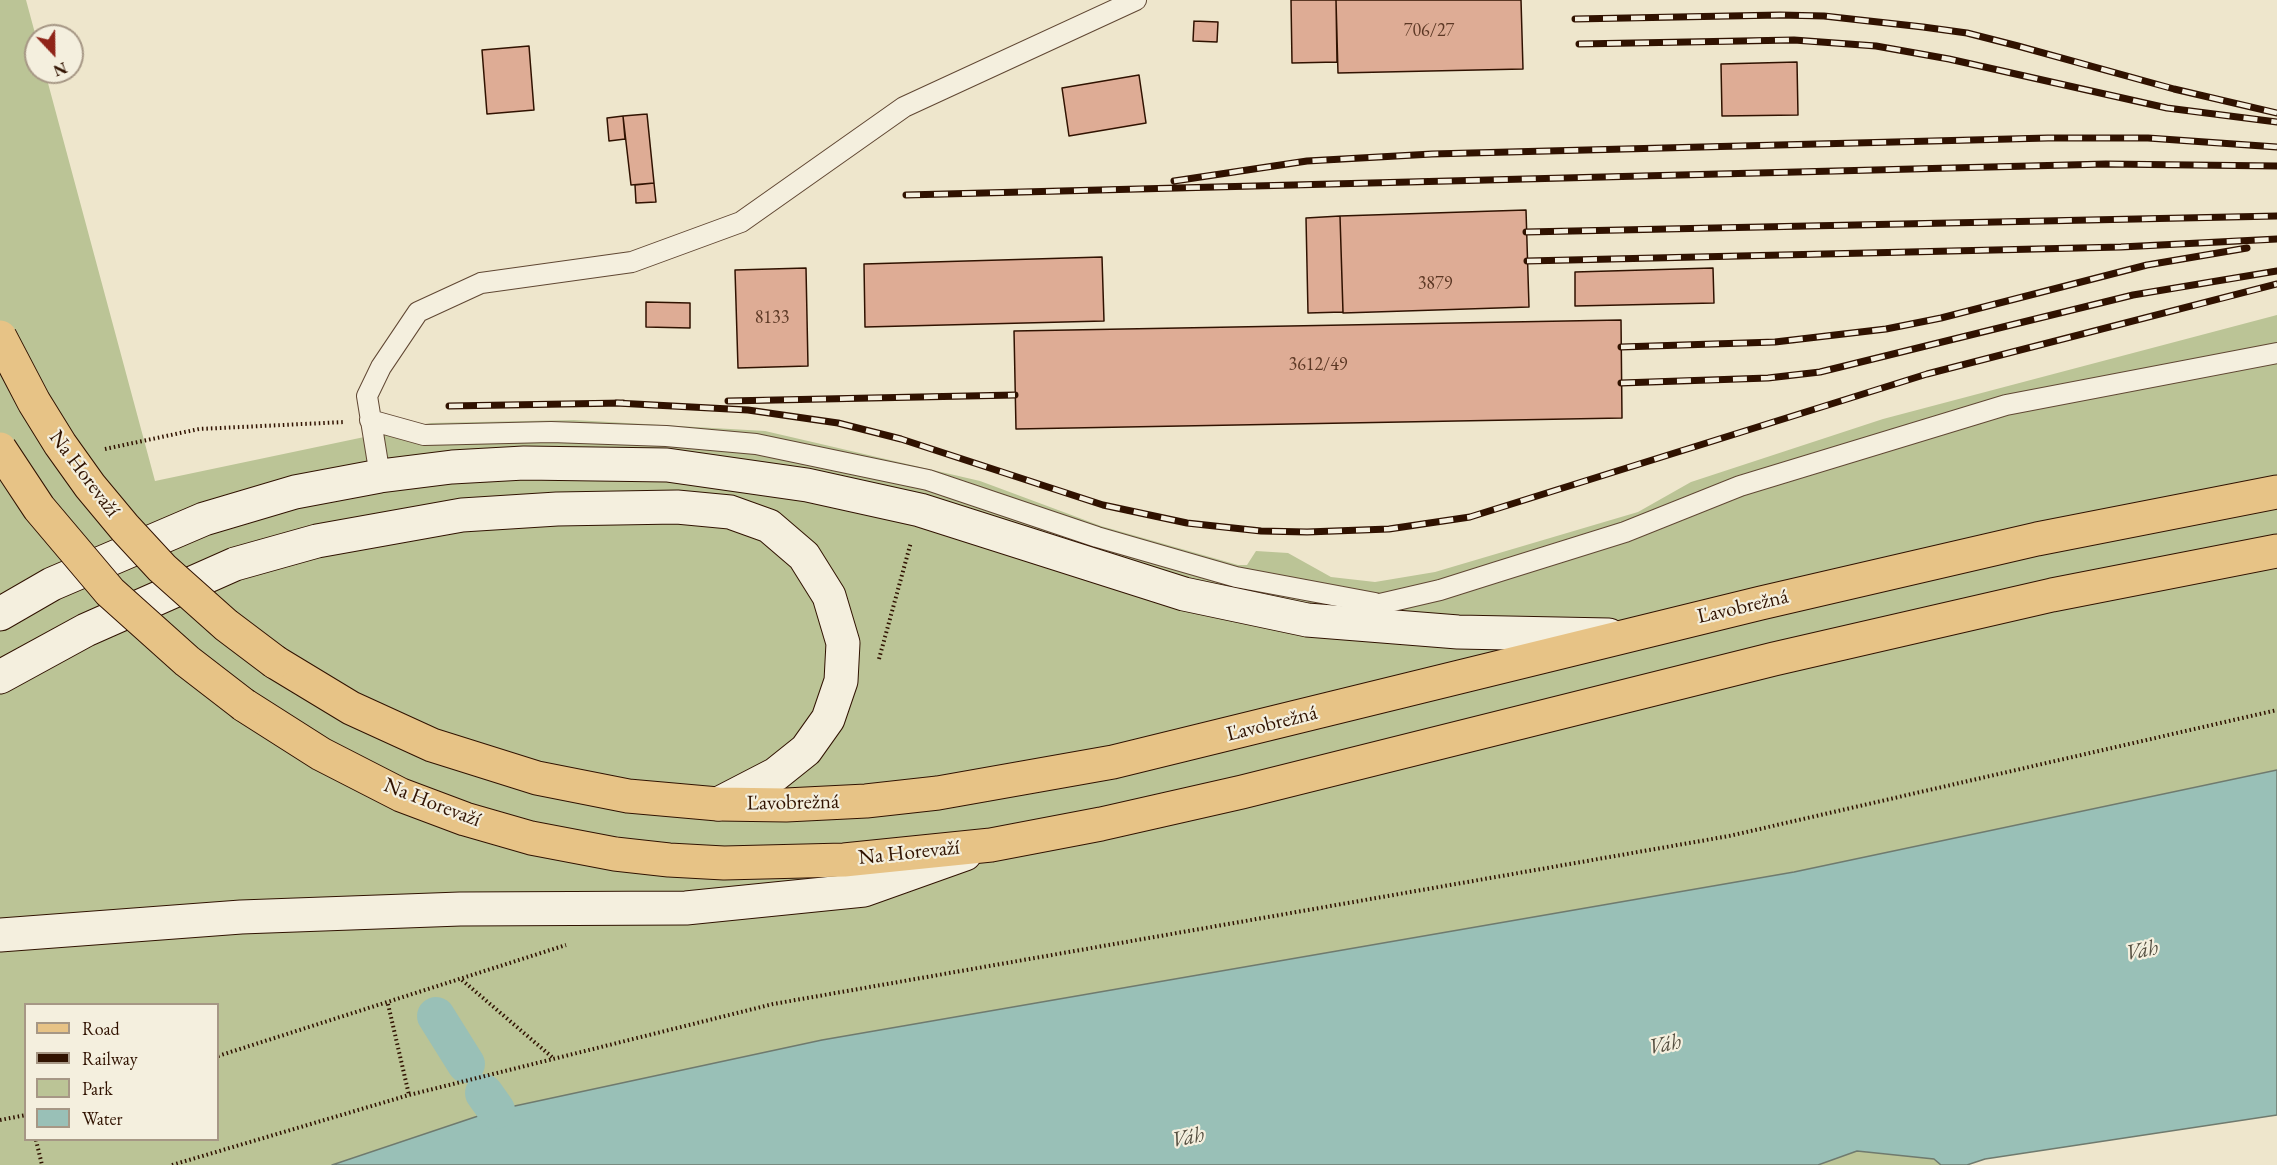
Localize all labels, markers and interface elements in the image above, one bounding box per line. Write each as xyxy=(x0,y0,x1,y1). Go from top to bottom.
house number: 706/27 xyxy=(1404,20,1454,42)
north arrow xyxy=(24,24,84,84)
text: N xyxy=(50,57,70,81)
house number: 3879 xyxy=(1418,273,1452,295)
house number: 8133 xyxy=(755,307,789,329)
house number: 3612/49 xyxy=(1288,354,1348,376)
street label: Na Horevaží xyxy=(43,426,125,522)
street label: Ľavobrežná xyxy=(1695,584,1791,630)
street label: Ľavobrežná xyxy=(1224,701,1320,747)
street label: Na Horevaží xyxy=(380,773,484,833)
street label: Ľavobrežná xyxy=(746,790,840,816)
street label: Na Horevaží xyxy=(857,835,961,871)
water label: Váh xyxy=(2123,935,2161,967)
legend xyxy=(24,1003,219,1141)
text: Road xyxy=(82,1017,120,1040)
water label: Váh xyxy=(1646,1029,1684,1061)
text: Railway xyxy=(82,1047,138,1070)
text: Park xyxy=(82,1077,113,1100)
text: Water xyxy=(82,1107,123,1130)
water label: Váh xyxy=(1169,1122,1207,1154)

